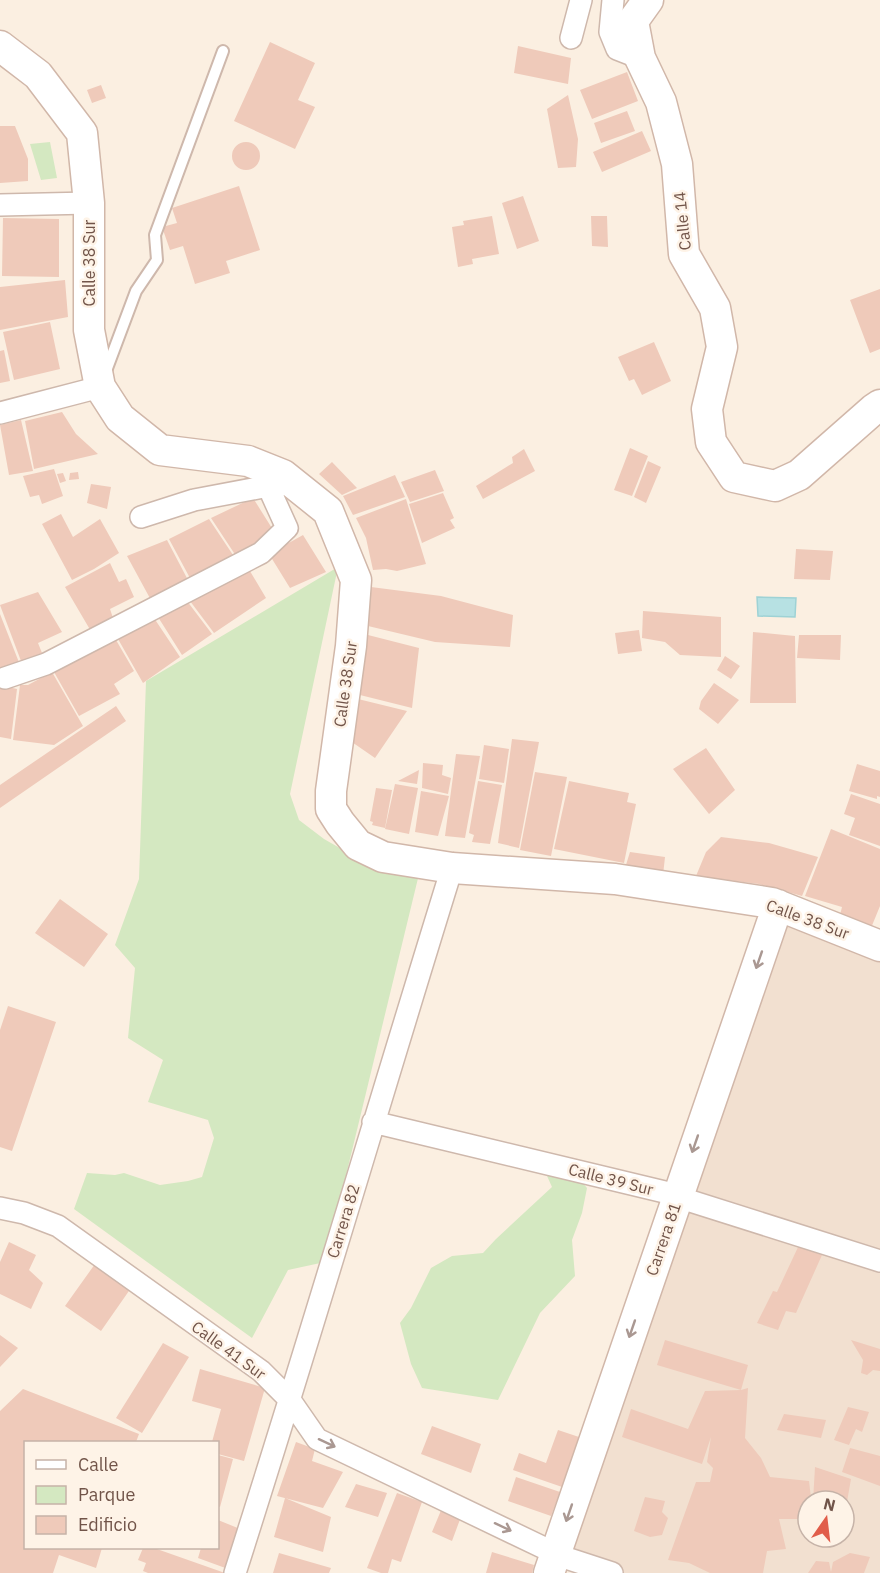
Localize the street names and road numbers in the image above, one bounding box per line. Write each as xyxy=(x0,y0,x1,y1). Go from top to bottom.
street label: Calle 14 xyxy=(669,191,695,251)
street label: Calle 38 Sur xyxy=(79,219,99,306)
street label: Calle 38 Sur xyxy=(329,639,361,728)
street label: Calle 38 Sur xyxy=(764,895,852,943)
street label: Calle 39 Sur xyxy=(566,1159,656,1199)
street label: Carrera 82 xyxy=(322,1182,364,1260)
street label: Carrera 81 xyxy=(641,1200,685,1278)
street label: Calle 41 Sur xyxy=(188,1316,270,1384)

